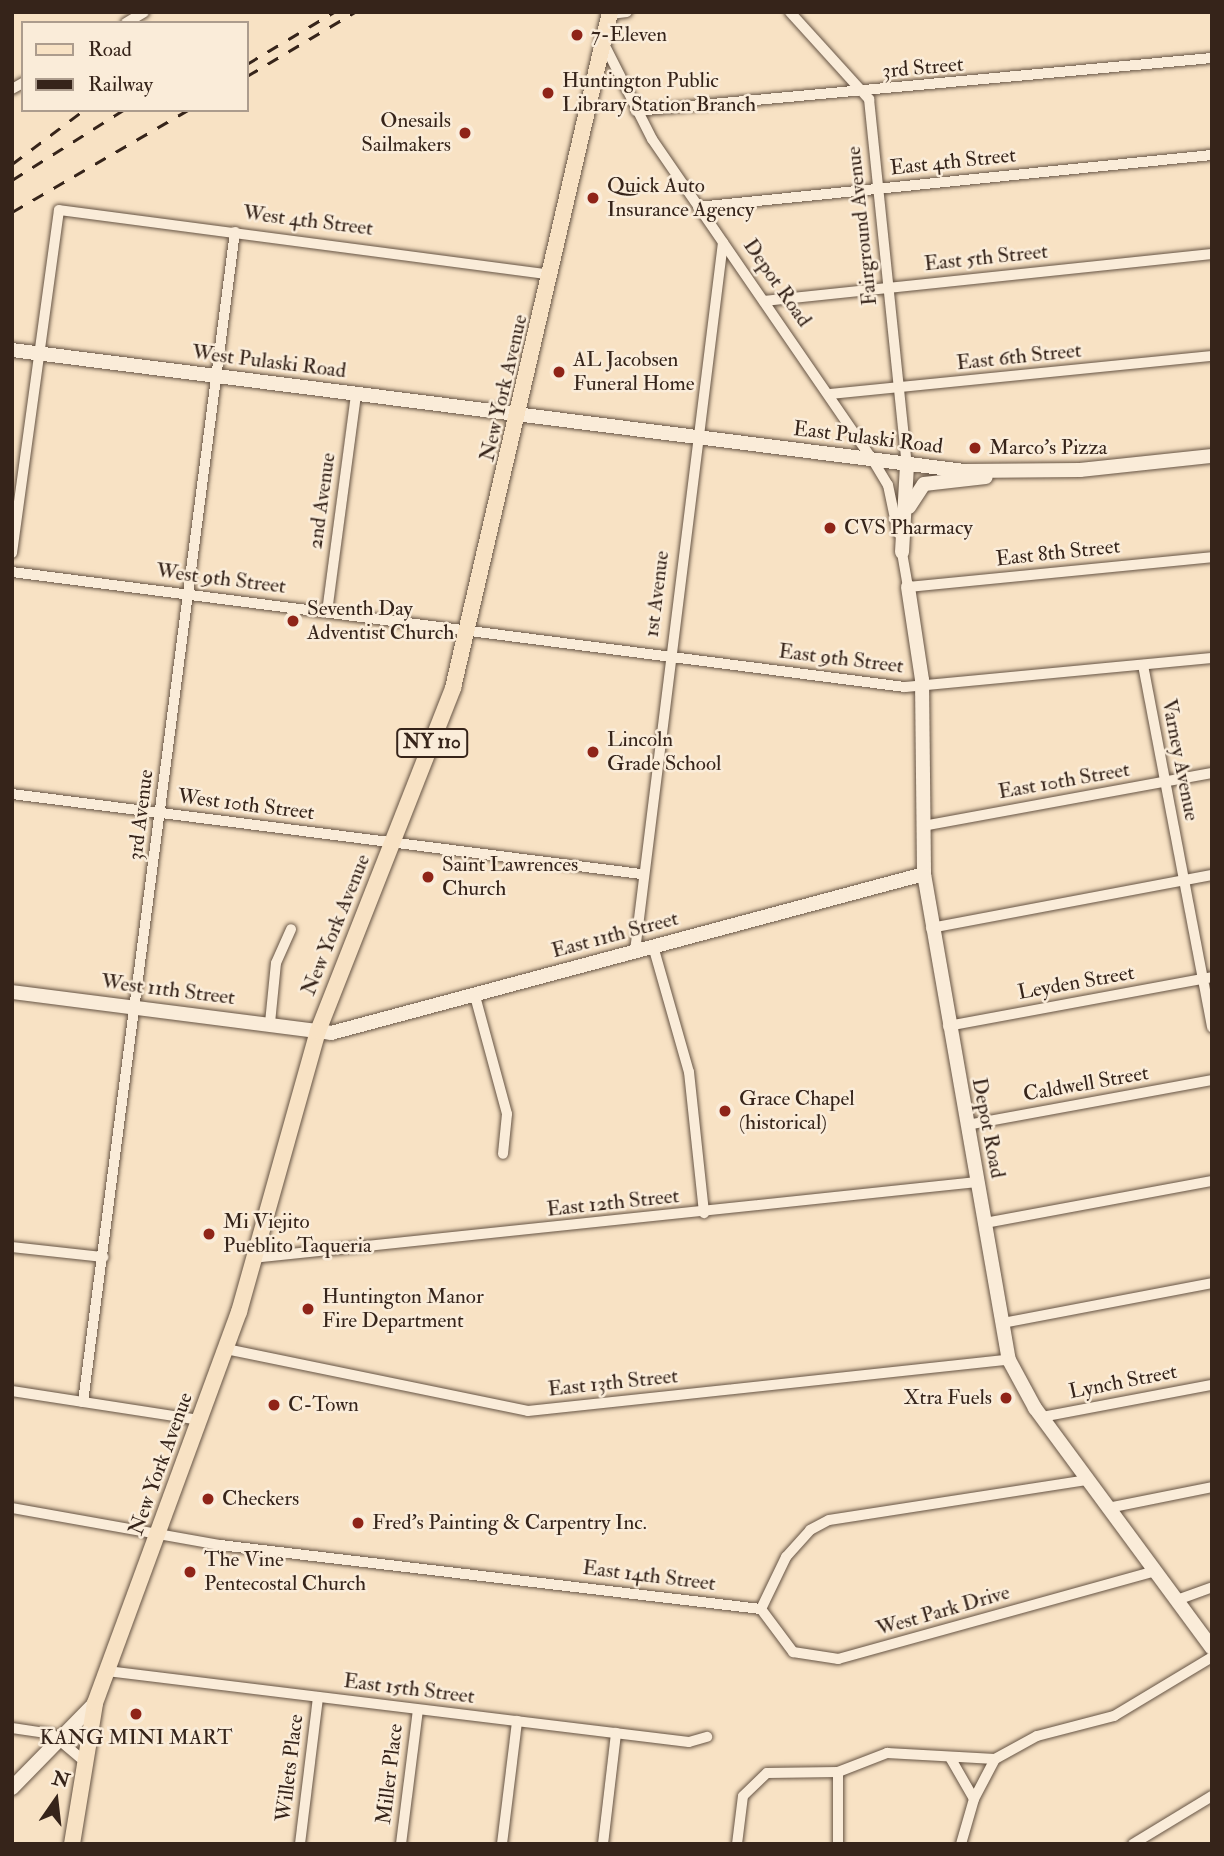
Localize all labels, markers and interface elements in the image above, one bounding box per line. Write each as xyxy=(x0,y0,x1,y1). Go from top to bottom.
legend xyxy=(21,21,248,112)
place label: 7-Eleven xyxy=(591,22,667,48)
marker: 7-Eleven xyxy=(569,27,585,43)
text: Road xyxy=(88,36,132,63)
street label: 3rd Street xyxy=(881,52,965,84)
place label: Huntington Public Library Station Branch xyxy=(562,68,756,118)
text: Railway xyxy=(88,71,153,98)
marker: Huntington Public Library Station Branch xyxy=(540,85,556,101)
place label: Onesails Sailmakers xyxy=(361,108,451,158)
marker: Onesails Sailmakers xyxy=(457,125,473,141)
street label: East 4th Street xyxy=(889,143,1017,181)
street label: Fairground Avenue xyxy=(841,145,883,307)
place label: Quick Auto Insurance Agency xyxy=(607,173,754,223)
marker: Quick Auto Insurance Agency xyxy=(585,190,601,206)
street label: West 4th Street xyxy=(242,201,374,241)
street label: Depot Road xyxy=(738,234,816,332)
street label: East 5th Street xyxy=(923,239,1049,277)
street label: New York Avenue xyxy=(475,312,533,464)
street label: East 6th Street xyxy=(955,338,1083,376)
street label: West Pulaski Road xyxy=(191,340,347,384)
place label: AL Jacobsen Funeral Home xyxy=(573,347,694,397)
marker: AL Jacobsen Funeral Home xyxy=(551,364,567,380)
street label: East Pulaski Road xyxy=(792,416,944,460)
place label: Marco's Pizza xyxy=(989,435,1107,461)
marker: Marco's Pizza xyxy=(967,440,983,456)
street label: 2nd Avenue xyxy=(303,451,341,551)
place label: CVS Pharmacy xyxy=(844,515,973,541)
marker: CVS Pharmacy xyxy=(822,520,838,536)
street label: East 8th Street xyxy=(995,534,1121,572)
street label: 1st Avenue xyxy=(639,549,675,639)
street label: West 9th Street xyxy=(155,559,287,599)
place label: Seventh Day Adventist Church xyxy=(307,596,454,646)
marker: Seventh Day Adventist Church xyxy=(285,613,301,629)
street label: East 9th Street xyxy=(777,639,905,679)
street label: Varney Avenue xyxy=(1156,697,1204,823)
place label: Lincoln Grade School xyxy=(607,727,721,777)
road number: NY 110 xyxy=(395,728,469,758)
marker: Lincoln Grade School xyxy=(585,744,601,760)
street label: East 10th Street xyxy=(996,757,1132,805)
street label: 3rd Avenue xyxy=(123,768,159,862)
street label: West 10th Street xyxy=(176,784,316,826)
street label: New York Avenue xyxy=(296,851,376,999)
place label: Saint Lawrences Church xyxy=(442,852,578,902)
marker: Saint Lawrences Church xyxy=(420,869,436,885)
street label: East 11th Street xyxy=(549,906,681,964)
street label: Leyden Street xyxy=(1016,960,1136,1006)
street label: West 11th Street xyxy=(100,969,236,1011)
street label: Caldwell Street xyxy=(1021,1061,1151,1107)
street label: Depot Road xyxy=(966,1076,1010,1180)
place label: Grace Chapel (historical) xyxy=(739,1086,855,1136)
marker: Grace Chapel (historical) xyxy=(717,1103,733,1119)
street label: East 12th Street xyxy=(545,1184,681,1222)
place label: Mi Viejito Pueblito Taqueria xyxy=(223,1209,372,1259)
marker: Mi Viejito Pueblito Taqueria xyxy=(201,1226,217,1242)
place label: Huntington Manor Fire Department xyxy=(322,1284,484,1334)
marker: Huntington Manor Fire Department xyxy=(300,1301,316,1317)
street label: Lynch Street xyxy=(1067,1359,1179,1405)
street label: East 13th Street xyxy=(547,1364,679,1402)
place label: Xtra Fuels xyxy=(904,1385,992,1411)
street label: New York Avenue xyxy=(124,1389,198,1539)
marker: Xtra Fuels xyxy=(998,1390,1014,1406)
place label: C-Town xyxy=(288,1392,359,1418)
marker: C-Town xyxy=(266,1397,282,1413)
place label: Checkers xyxy=(222,1486,299,1512)
marker: Checkers xyxy=(200,1491,216,1507)
place label: Fred's Painting & Carpentry Inc. xyxy=(372,1510,647,1536)
marker: Fred's Painting & Carpentry Inc. xyxy=(350,1515,366,1531)
place label: The Vine Pentecostal Church xyxy=(204,1547,366,1597)
street label: East 14th Street xyxy=(581,1555,717,1597)
marker: The Vine Pentecostal Church xyxy=(182,1564,198,1580)
street label: West Park Drive xyxy=(873,1580,1013,1642)
street label: East 15th Street xyxy=(342,1668,476,1710)
marker: KANG MINI MART xyxy=(128,1706,144,1722)
street label: Willets Place xyxy=(271,1713,309,1823)
street label: Miller Place xyxy=(371,1722,409,1826)
place label: KANG MINI MART xyxy=(40,1725,232,1751)
north arrow xyxy=(21,1765,91,1835)
text: N xyxy=(50,1766,72,1793)

